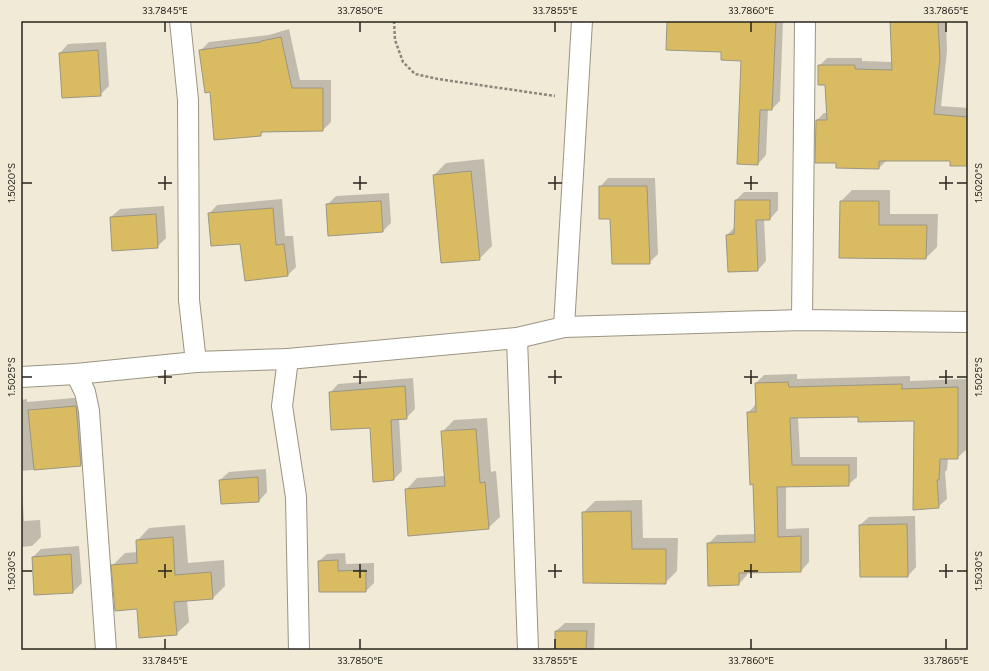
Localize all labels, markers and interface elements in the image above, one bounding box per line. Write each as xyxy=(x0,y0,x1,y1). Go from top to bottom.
text: 33.7845°E xyxy=(142,4,188,17)
text: 33.7850°E xyxy=(337,4,383,17)
text: 33.7855°E xyxy=(532,4,578,17)
text: 33.7860°E xyxy=(728,4,774,17)
text: 33.7865°E xyxy=(923,4,969,17)
text: 1.5020°S xyxy=(5,163,18,203)
text: 1.5020°S xyxy=(972,163,985,203)
text: 1.5025°S xyxy=(5,357,18,397)
text: 1.5025°S xyxy=(972,357,985,397)
text: 1.5030°S xyxy=(5,551,18,591)
text: 1.5030°S xyxy=(972,551,985,591)
text: 33.7845°E xyxy=(142,654,188,667)
text: 33.7850°E xyxy=(337,654,383,667)
text: 33.7855°E xyxy=(532,654,578,667)
text: 33.7860°E xyxy=(728,654,774,667)
text: 33.7865°E xyxy=(923,654,969,667)

